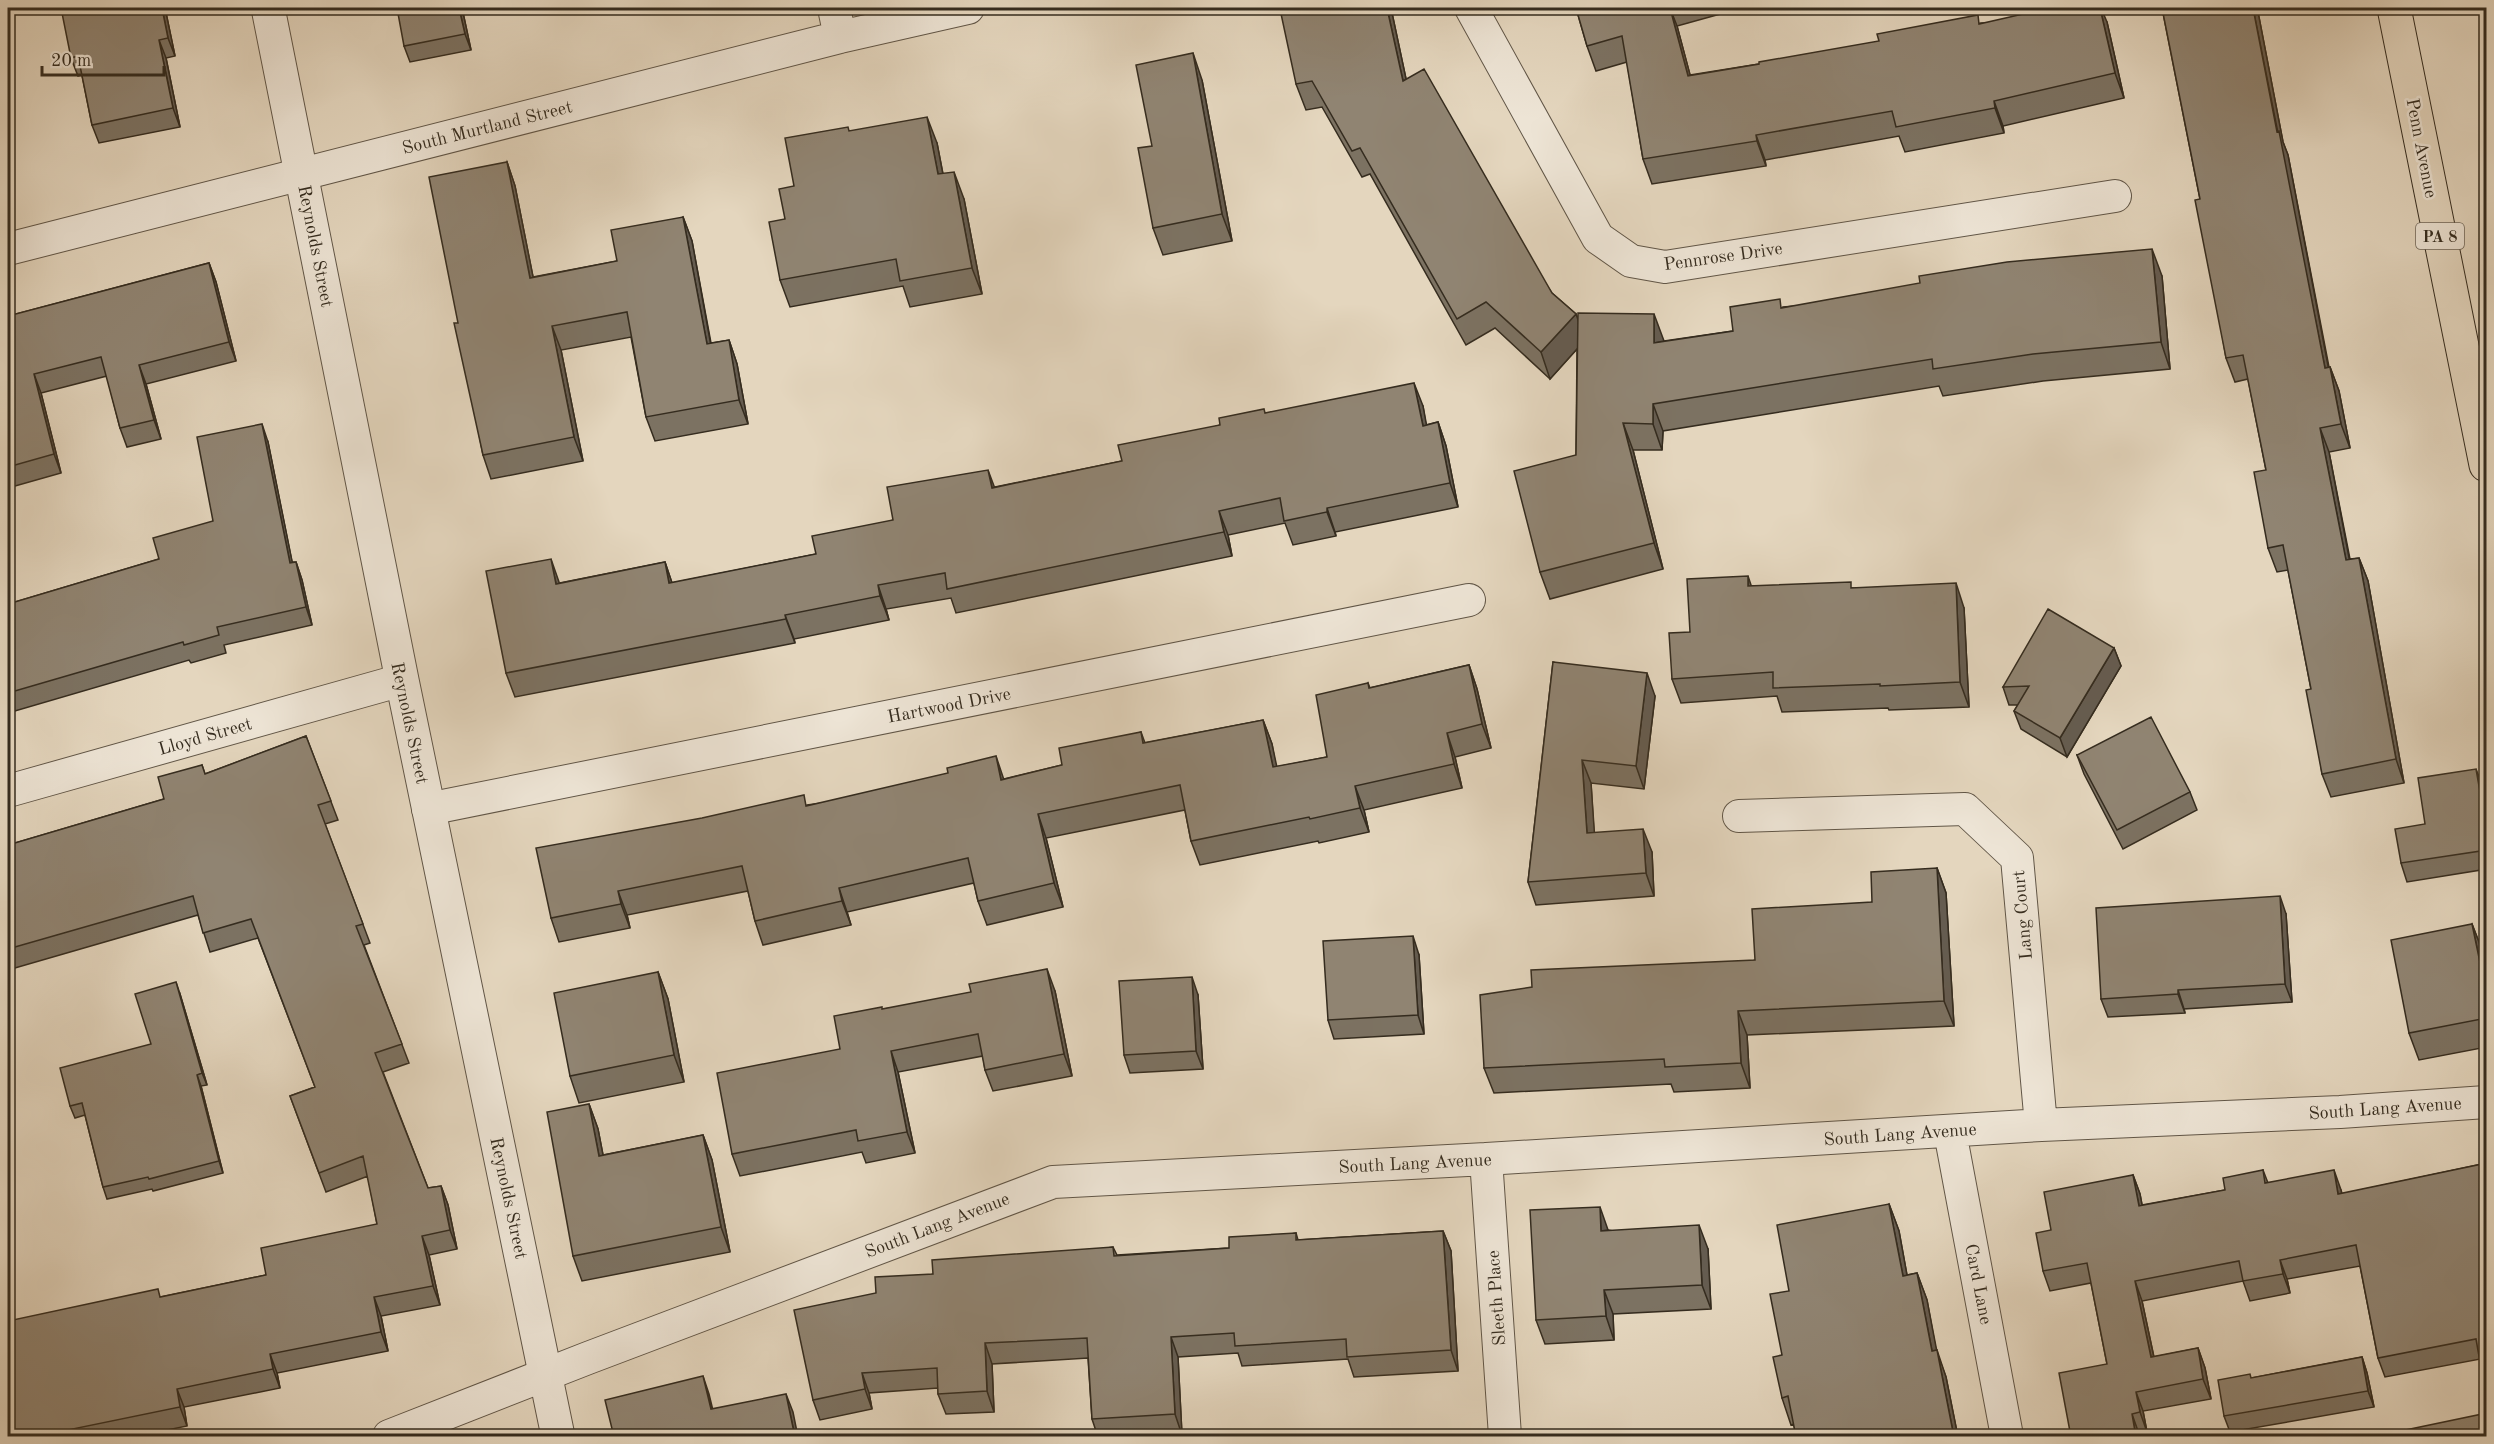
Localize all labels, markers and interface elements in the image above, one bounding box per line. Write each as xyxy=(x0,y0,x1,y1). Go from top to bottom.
scale bar xyxy=(42,39,164,77)
text: 20 m xyxy=(51,52,91,70)
street label: Penn Avenue xyxy=(2403,97,2440,200)
street label: South Murtland Street xyxy=(400,98,574,158)
street label: Reynolds Street xyxy=(294,184,336,309)
road number: PA 8 xyxy=(2416,223,2464,249)
street label: Pennrose Drive xyxy=(1663,240,1784,274)
street label: Reynolds Street xyxy=(387,661,431,786)
street label: Hartwood Drive xyxy=(886,685,1012,727)
street label: Lloyd Street xyxy=(156,715,254,759)
street label: Lang Court xyxy=(2010,869,2036,960)
street label: South Lang Avenue xyxy=(2308,1095,2462,1123)
street label: South Lang Avenue xyxy=(1823,1121,1977,1149)
street label: Reynolds Street xyxy=(486,1136,530,1261)
street label: South Lang Avenue xyxy=(1338,1151,1492,1177)
street label: South Lang Avenue xyxy=(863,1190,1012,1262)
street label: Card Lane xyxy=(1961,1242,1995,1326)
street label: Sleeth Place xyxy=(1485,1249,1509,1346)

